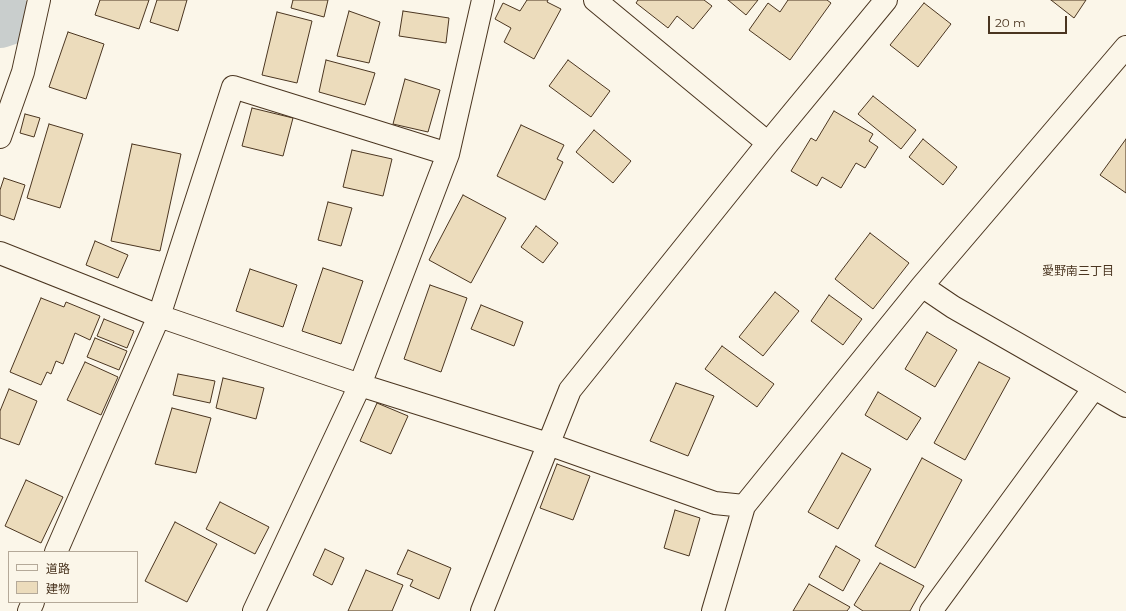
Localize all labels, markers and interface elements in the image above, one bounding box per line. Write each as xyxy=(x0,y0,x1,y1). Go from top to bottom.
scale bar xyxy=(990,8,1069,34)
text: 20 m xyxy=(995,15,1026,30)
district label: 愛野南三丁目 xyxy=(1042,264,1114,278)
legend xyxy=(8,551,138,603)
text: 道路 xyxy=(46,561,70,576)
text: 建物 xyxy=(46,581,70,596)

